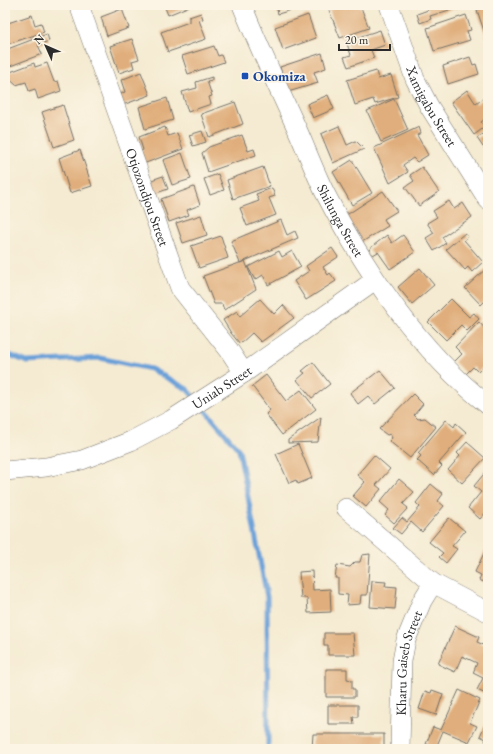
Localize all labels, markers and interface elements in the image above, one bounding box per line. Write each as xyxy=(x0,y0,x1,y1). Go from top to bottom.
north arrow xyxy=(26,26,66,66)
scale bar xyxy=(339,26,390,52)
text: N xyxy=(31,31,47,47)
text: 20 m xyxy=(345,32,369,48)
street label: Xamigabu Street xyxy=(402,63,461,150)
place label: Okomiza xyxy=(253,67,307,85)
marker: Okomiza xyxy=(240,71,250,81)
street label: Otjozondjou Street xyxy=(122,146,174,249)
street label: Shilunga Street xyxy=(313,181,368,261)
street label: Uniab Street xyxy=(188,361,256,413)
street label: Kharu Gaiseb Street xyxy=(392,607,426,716)

